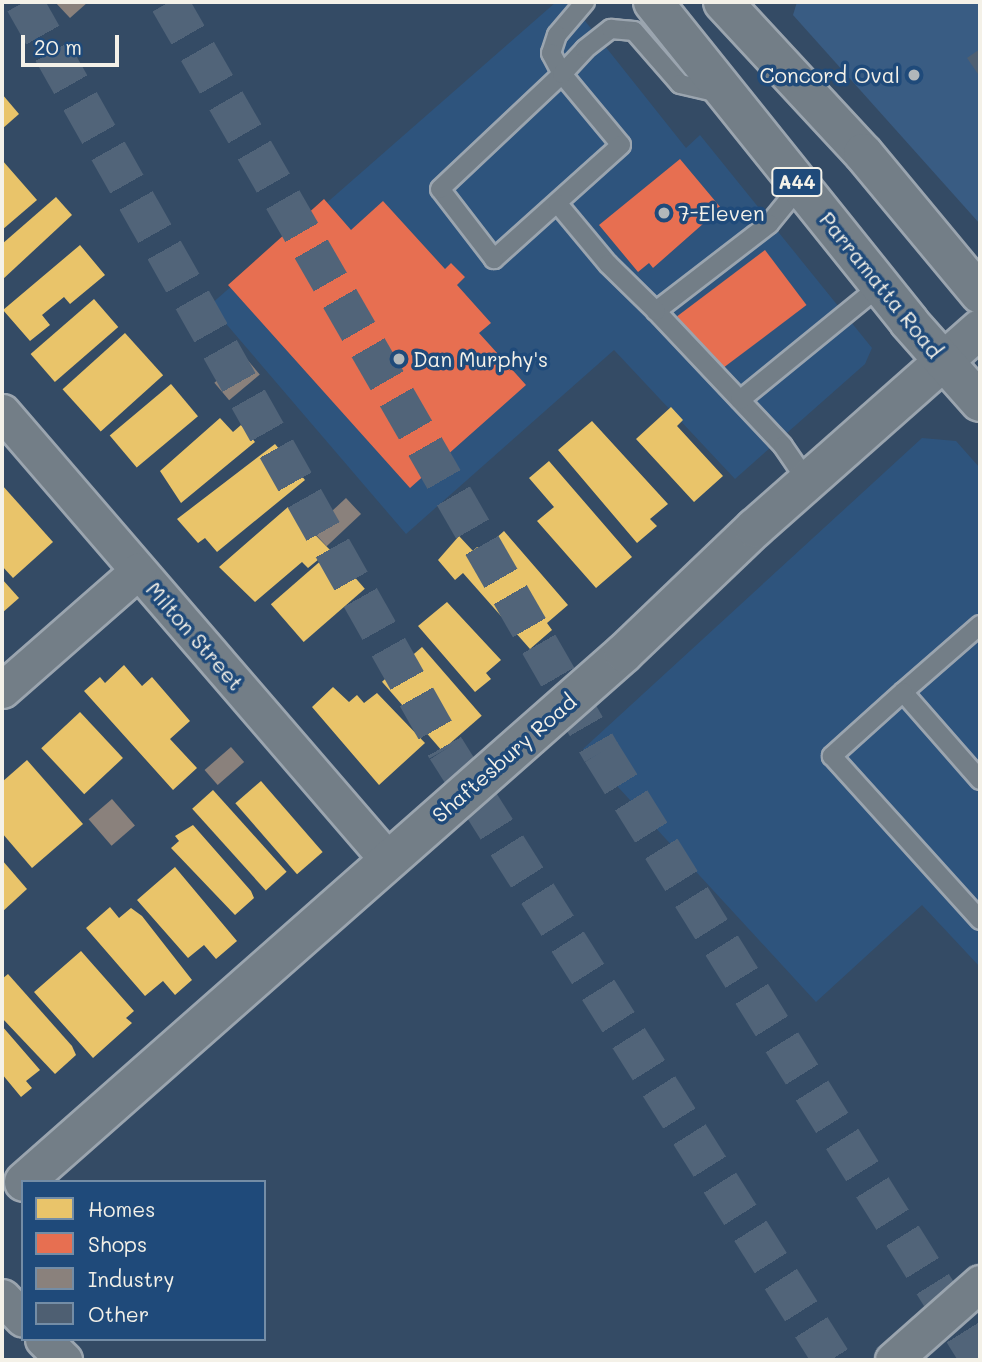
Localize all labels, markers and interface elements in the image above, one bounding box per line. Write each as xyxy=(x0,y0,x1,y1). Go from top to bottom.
scale bar xyxy=(24,21,122,65)
text: 20 m xyxy=(34,33,82,60)
place label: Concord Oval xyxy=(759,62,900,88)
marker: Concord Oval xyxy=(906,67,922,83)
road number: A44 xyxy=(771,166,823,198)
place label: 7-Eleven xyxy=(678,200,765,226)
marker: 7-Eleven xyxy=(656,205,672,221)
street label: Parramatta Road xyxy=(814,207,948,363)
place label: Dan Murphy's xyxy=(413,346,548,372)
marker: Dan Murphy's xyxy=(391,351,407,367)
street label: Milton Street xyxy=(141,577,249,695)
street label: Shaftesbury Road xyxy=(427,689,581,827)
legend xyxy=(21,1180,266,1341)
text: Homes xyxy=(88,1195,155,1222)
text: Shops xyxy=(88,1230,147,1257)
text: Industry xyxy=(88,1265,175,1292)
text: Other xyxy=(88,1300,149,1327)

